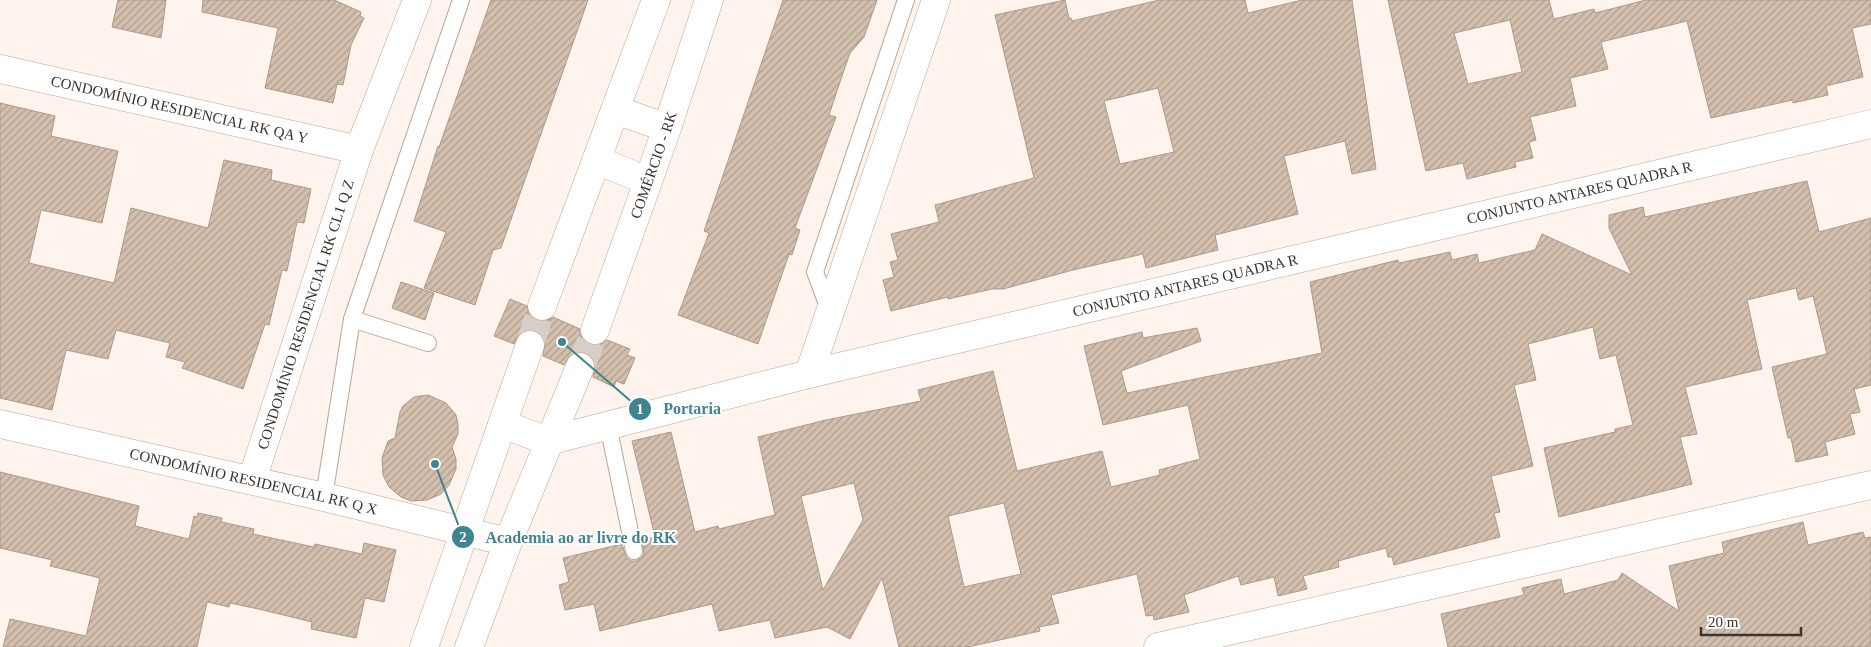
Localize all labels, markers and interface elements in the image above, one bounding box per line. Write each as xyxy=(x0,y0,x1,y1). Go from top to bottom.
street label: CONDOMÍNIO RESIDENCIAL RK QA Y xyxy=(49,73,310,146)
street label: COMÉRCIO - RK xyxy=(627,109,680,221)
street label: CONJUNTO ANTARES QUADRA R xyxy=(1465,158,1694,227)
street label: CONDOMÍNIO RESIDENCIAL RK CL1 Q Z xyxy=(254,178,357,451)
street label: CONJUNTO ANTARES QUADRA R xyxy=(1071,251,1299,320)
callout: Portaria xyxy=(628,393,731,424)
text: Portaria xyxy=(663,400,721,417)
text: 1 xyxy=(636,401,644,417)
street label: CONDOMÍNIO RESIDENCIAL RK Q X xyxy=(128,445,379,518)
callout: Academia ao ar livre do RK xyxy=(450,522,686,553)
text: 2 xyxy=(459,529,467,545)
text: Academia ao ar livre do RK xyxy=(486,529,677,546)
scale bar xyxy=(1701,604,1801,636)
text: 20 m xyxy=(1708,614,1739,630)

